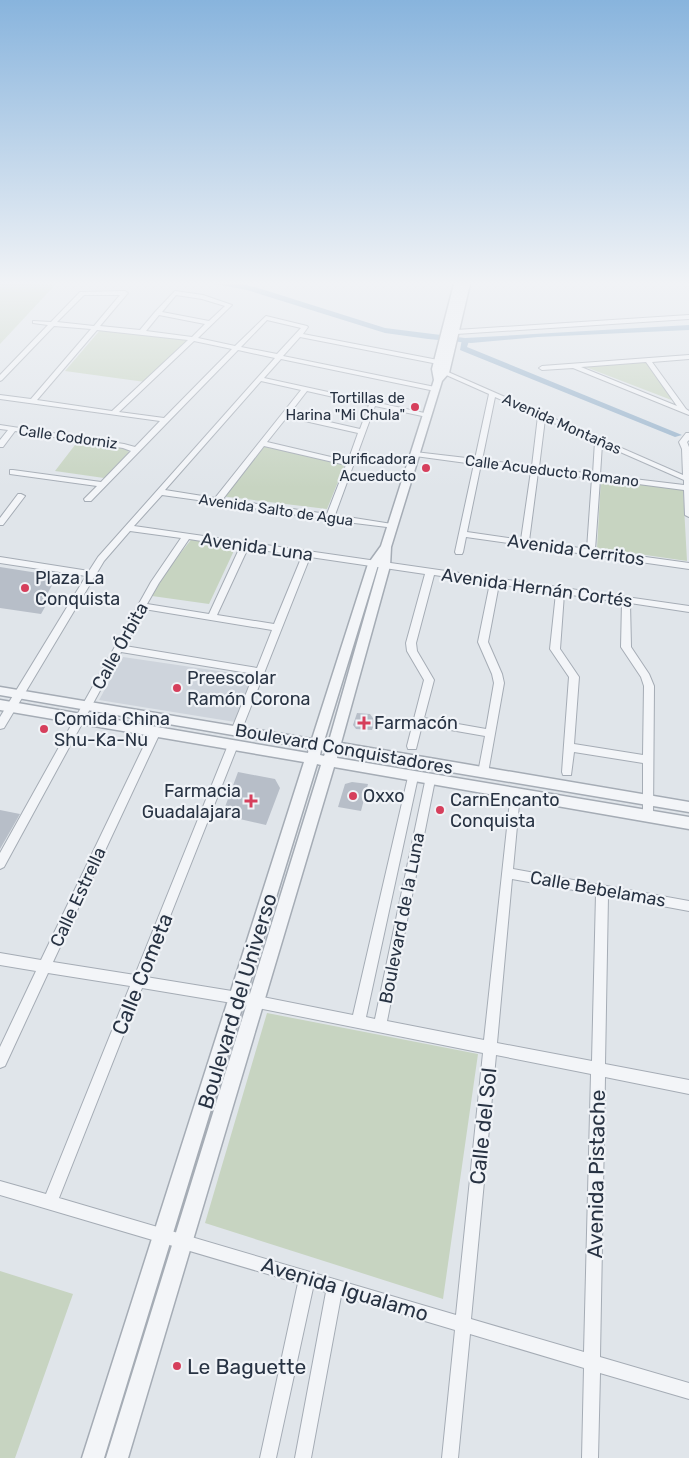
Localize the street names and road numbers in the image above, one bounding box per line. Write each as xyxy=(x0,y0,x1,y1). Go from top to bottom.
street label: Avenida Montañas xyxy=(500,390,625,458)
street label: Calle Codorniz xyxy=(17,421,119,453)
street label: Calle Acueducto Romano xyxy=(464,451,640,491)
street label: Avenida Salto de Agua xyxy=(198,490,354,530)
street label: Avenida Luna xyxy=(199,528,315,566)
street label: Avenida Cerritos xyxy=(506,529,646,571)
street label: Avenida Hernán Cortés xyxy=(440,564,634,612)
street label: Calle Órbita xyxy=(87,599,153,693)
street label: Boulevard Conquistadores xyxy=(233,719,455,779)
street label: Boulevard de la Luna xyxy=(375,830,429,1006)
street label: Calle Estrella xyxy=(45,844,111,950)
street label: Calle Bebelamas xyxy=(528,866,668,912)
street label: Boulevard del Universo xyxy=(192,890,282,1112)
street label: Calle Cometa xyxy=(106,910,178,1038)
street label: Calle del Sol xyxy=(464,1066,502,1186)
street label: Avenida Pistache xyxy=(582,1089,610,1259)
street label: Avenida Igualamo xyxy=(258,1252,432,1326)

